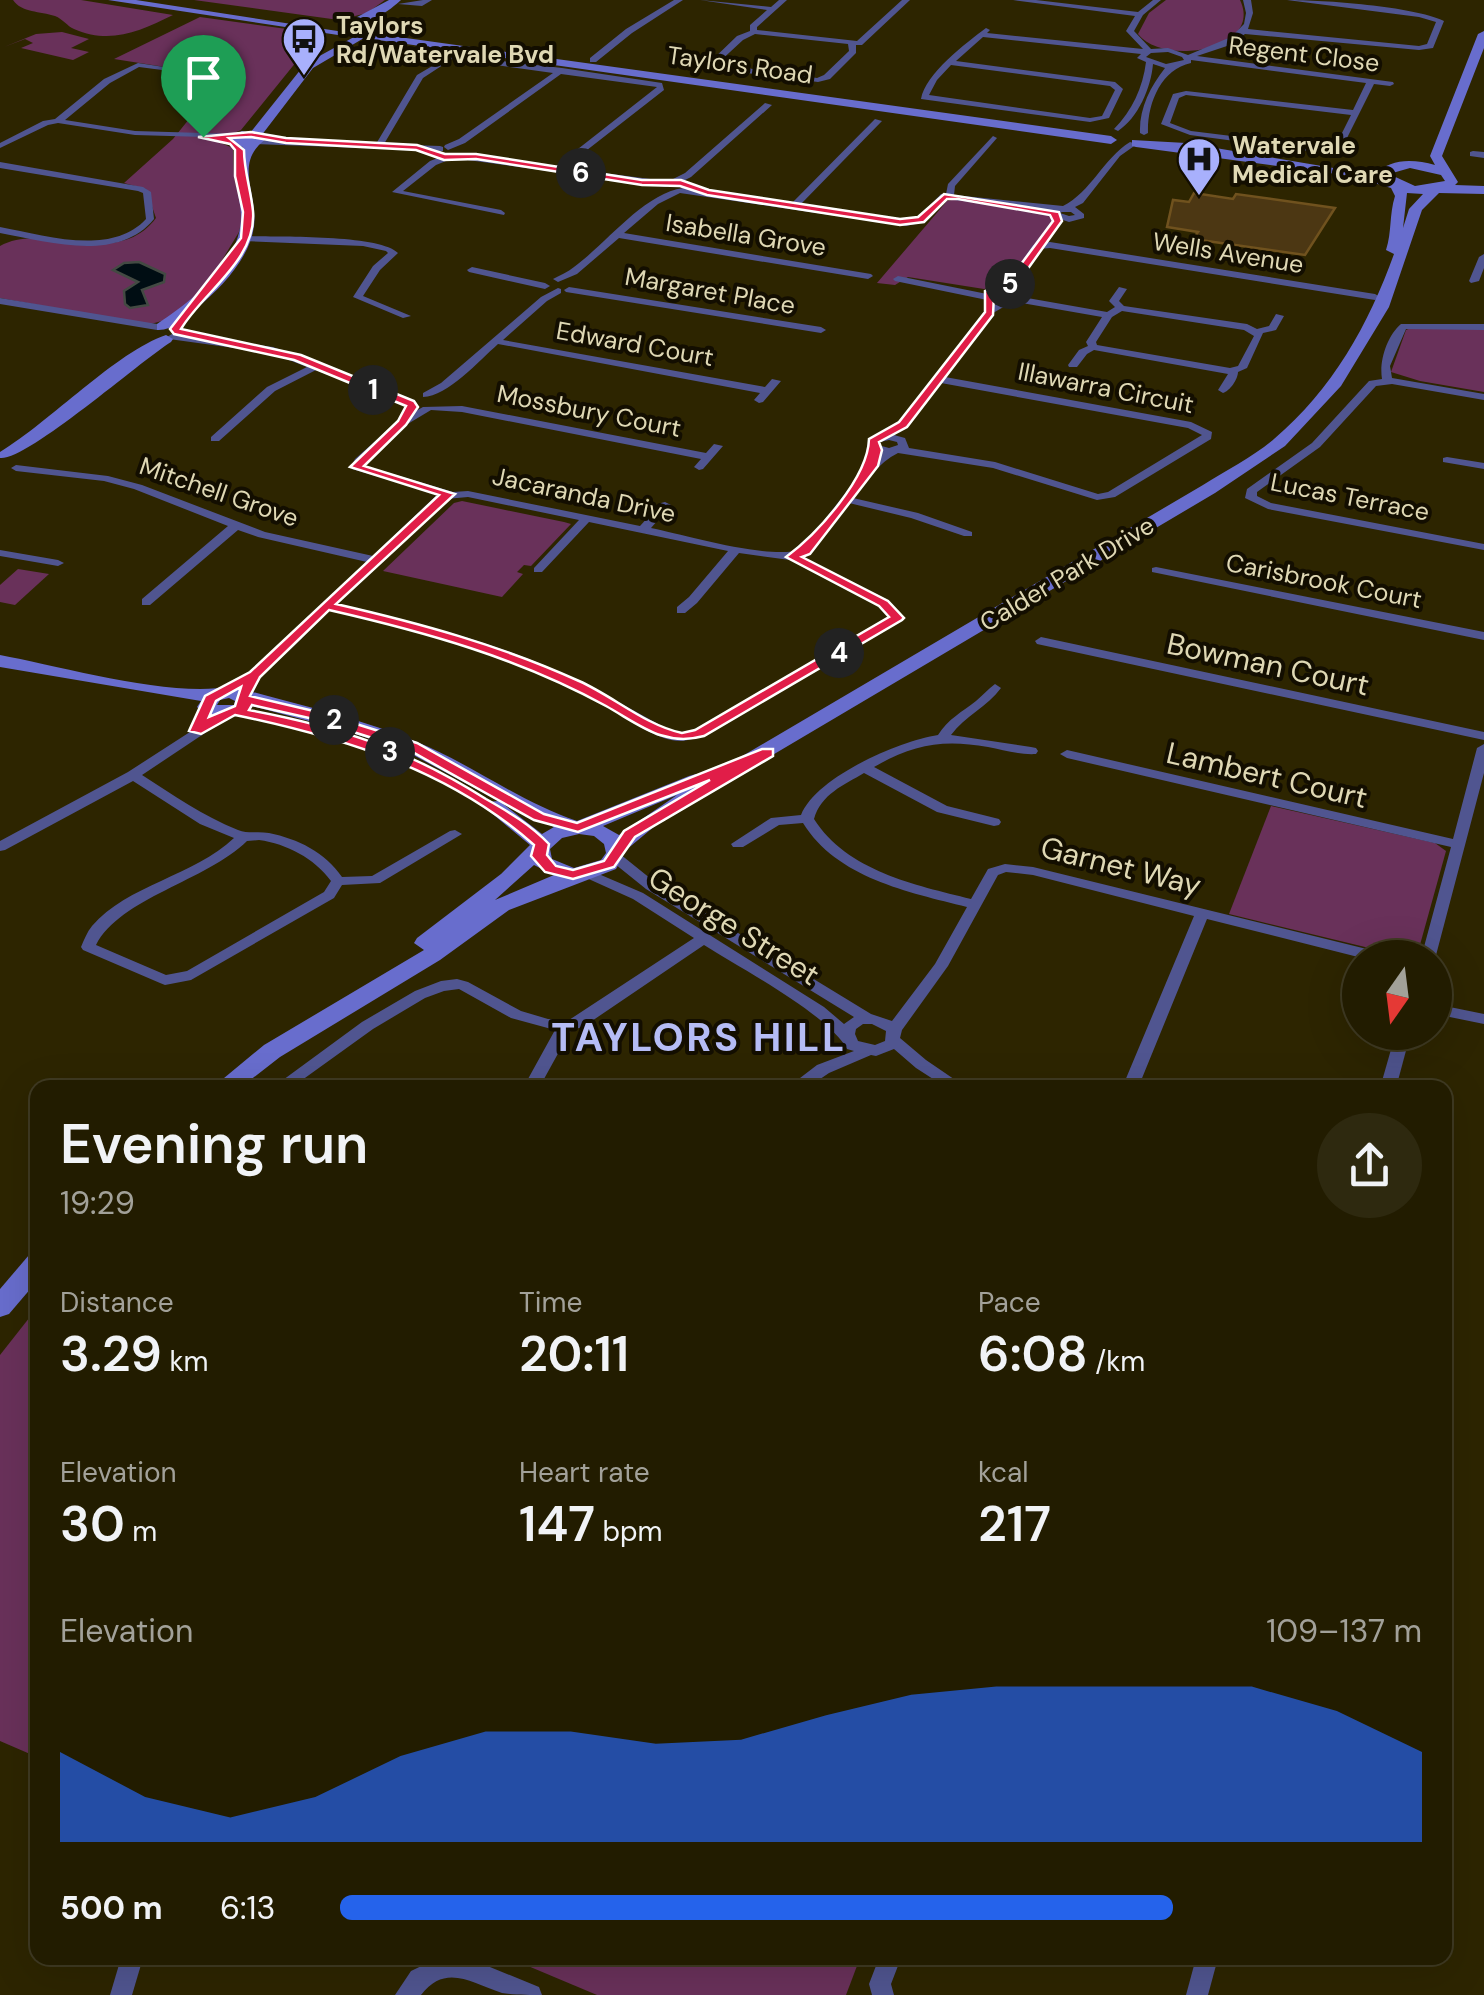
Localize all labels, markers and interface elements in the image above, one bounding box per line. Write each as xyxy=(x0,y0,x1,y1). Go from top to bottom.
place label: Taylors Rd/Watervale Bvd xyxy=(336,9,554,71)
bus stop icon: Taylors Rd/Watervale Bvd xyxy=(281,16,327,77)
street label: Regent Close xyxy=(1227,28,1381,80)
pin xyxy=(161,35,246,138)
street label: Taylors Road xyxy=(665,38,815,92)
icon: arrive xyxy=(176,50,231,105)
place label: Watervale Medical Care xyxy=(1232,129,1393,191)
hospital icon: Watervale Medical Care xyxy=(1176,136,1222,197)
pin: 6 xyxy=(556,148,606,198)
text: 6 xyxy=(572,154,590,191)
street label: Isabella Grove xyxy=(663,206,829,264)
street label: Wells Avenue xyxy=(1150,225,1306,281)
pin: 5 xyxy=(985,259,1035,309)
street label: Margaret Place xyxy=(622,260,798,322)
text: 5 xyxy=(1001,265,1019,302)
street label: Edward Court xyxy=(554,314,716,374)
street label: Illawarra Circuit xyxy=(1015,355,1197,421)
pin: 1 xyxy=(348,365,398,415)
text: 1 xyxy=(368,371,378,408)
street label: Mossbury Court xyxy=(494,377,684,445)
street label: Mitchell Grove xyxy=(135,449,303,535)
street label: Jacaranda Drive xyxy=(489,459,679,531)
street label: Lucas Terrace xyxy=(1268,465,1432,529)
street label: Calder Park Drive xyxy=(974,509,1160,639)
street label: Carisbrook Court xyxy=(1223,546,1425,616)
street label: Bowman Court xyxy=(1163,624,1373,704)
pin: 4 xyxy=(814,628,864,678)
text: 4 xyxy=(830,634,848,671)
pin: 2 xyxy=(309,695,359,745)
text: 2 xyxy=(326,701,342,738)
pin: 3 xyxy=(365,727,415,777)
text: 3 xyxy=(382,733,398,770)
street label: Lambert Court xyxy=(1163,733,1371,817)
street label: Garnet Way xyxy=(1037,827,1205,905)
street label: George Street xyxy=(641,858,827,994)
north arrow xyxy=(1342,940,1452,1050)
map controls xyxy=(1342,940,1452,1050)
district label: TAYLORS HILL xyxy=(551,1011,847,1063)
text: Evening run xyxy=(60,1108,368,1180)
button: share xyxy=(1317,1113,1422,1218)
text: 19:29 xyxy=(60,1182,135,1224)
text: Distance xyxy=(60,1284,174,1321)
text: Time xyxy=(519,1284,582,1321)
text: Pace xyxy=(978,1284,1041,1321)
text: 3.29 xyxy=(60,1321,162,1387)
text: 20:11 xyxy=(519,1321,629,1387)
text: 6:08 xyxy=(978,1321,1088,1387)
text: km xyxy=(162,1343,208,1380)
text: /km xyxy=(1088,1343,1145,1380)
text: Elevation xyxy=(60,1454,177,1491)
text: Heart rate xyxy=(519,1454,650,1491)
text: kcal xyxy=(978,1454,1029,1491)
text: 30 xyxy=(60,1491,125,1557)
text: 147 xyxy=(519,1491,595,1557)
text: 217 xyxy=(978,1491,1051,1557)
text: m xyxy=(125,1513,157,1550)
text: bpm xyxy=(595,1513,663,1550)
text: Elevation xyxy=(60,1610,193,1652)
text: 109–137 m xyxy=(1266,1610,1422,1652)
text: 500 m xyxy=(60,1887,163,1929)
text: 6:13 xyxy=(220,1887,275,1929)

